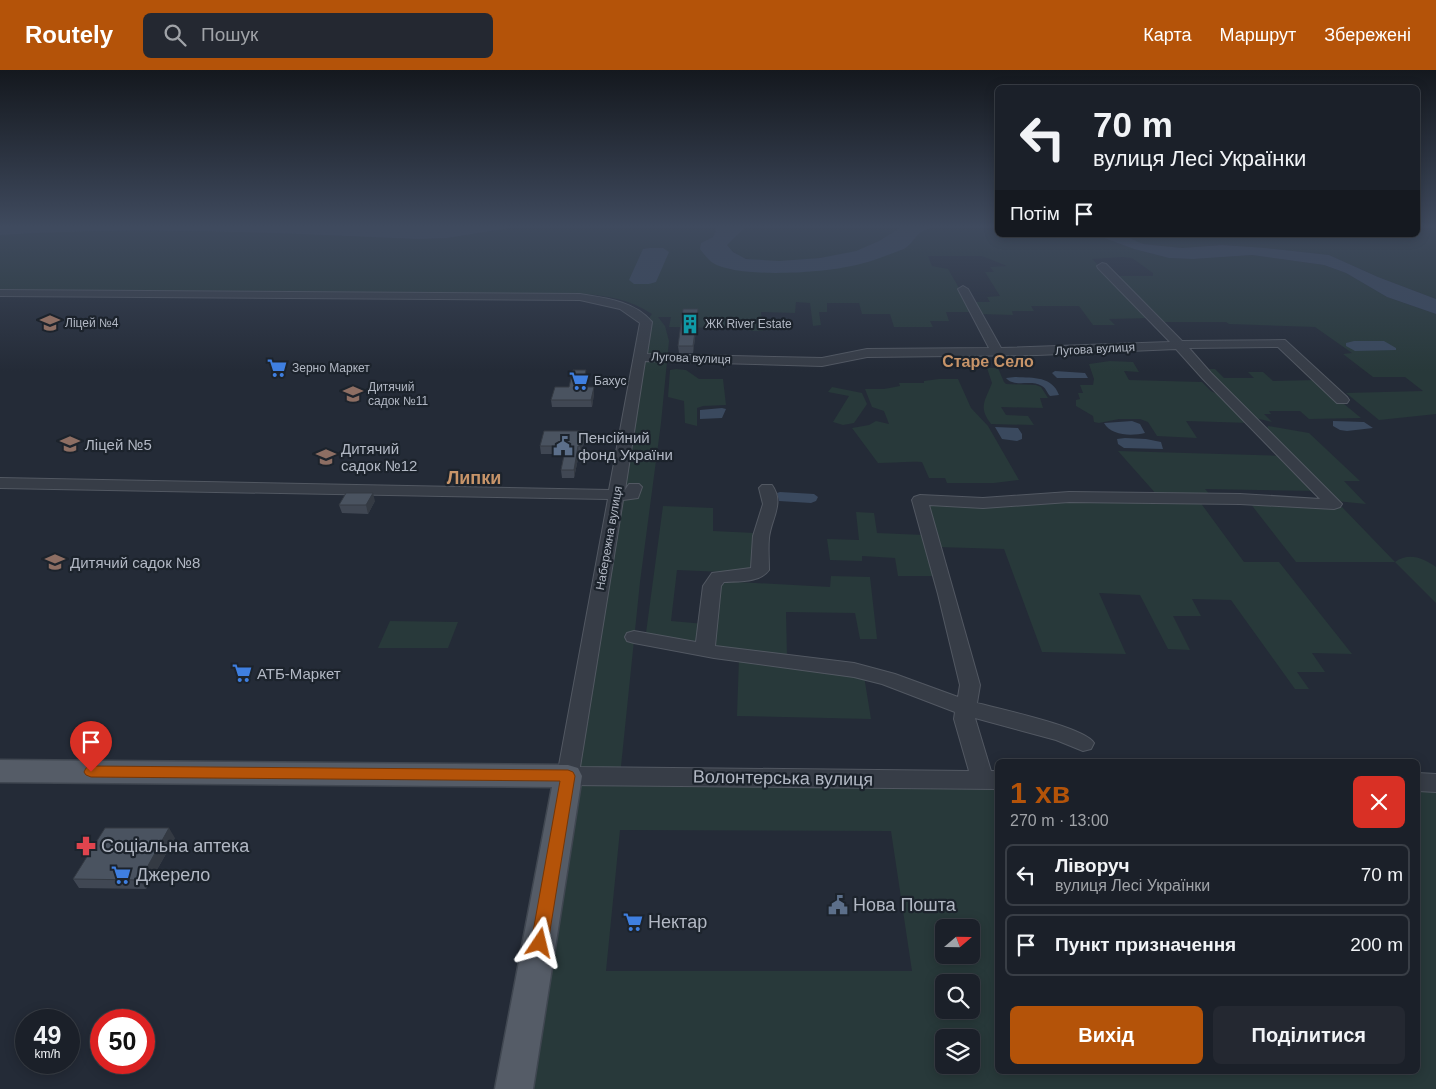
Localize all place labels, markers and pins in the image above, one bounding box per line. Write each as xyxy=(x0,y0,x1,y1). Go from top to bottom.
school or university icon: Ліцей №4 xyxy=(39,312,61,334)
building icon: ЖК River Estate xyxy=(679,313,701,335)
place label: Ліцей №4 xyxy=(65,316,119,330)
place label: ЖК River Estate xyxy=(705,317,792,331)
supermarket icon: Зерно Маркет xyxy=(266,357,288,379)
place label: Зерно Маркет xyxy=(292,361,370,375)
supermarket icon: Бахус xyxy=(568,370,590,392)
place label: Бахус xyxy=(594,374,626,388)
place label: Дитячий садок №11 xyxy=(368,380,429,408)
school or university icon: Дитячий садок №11 xyxy=(342,383,364,405)
place label: Пенсійний фонд України xyxy=(578,429,673,463)
school or university icon: Ліцей №5 xyxy=(59,433,81,455)
public building icon: Пенсійний фонд України xyxy=(552,435,574,457)
place label: Ліцей №5 xyxy=(85,436,152,453)
place label: Дитячий садок №12 xyxy=(341,440,417,474)
school or university icon: Дитячий садок №12 xyxy=(315,446,337,468)
school or university icon: Дитячий садок №8 xyxy=(44,551,66,573)
place label: Дитячий садок №8 xyxy=(70,554,200,571)
supermarket icon: АТБ-Маркет xyxy=(231,662,253,684)
place label: АТБ-Маркет xyxy=(257,665,341,682)
pin xyxy=(70,721,112,772)
pharmacy icon: Соціальна аптека xyxy=(75,835,97,857)
place label: Соціальна аптека xyxy=(101,836,250,856)
supermarket icon: Джерело xyxy=(110,864,132,886)
place label: Джерело xyxy=(136,865,210,885)
public building icon: Нова Пошта xyxy=(827,894,849,916)
place label: Нова Пошта xyxy=(853,895,957,915)
supermarket icon: Нектар xyxy=(622,911,644,933)
place label: Нектар xyxy=(648,912,707,932)

